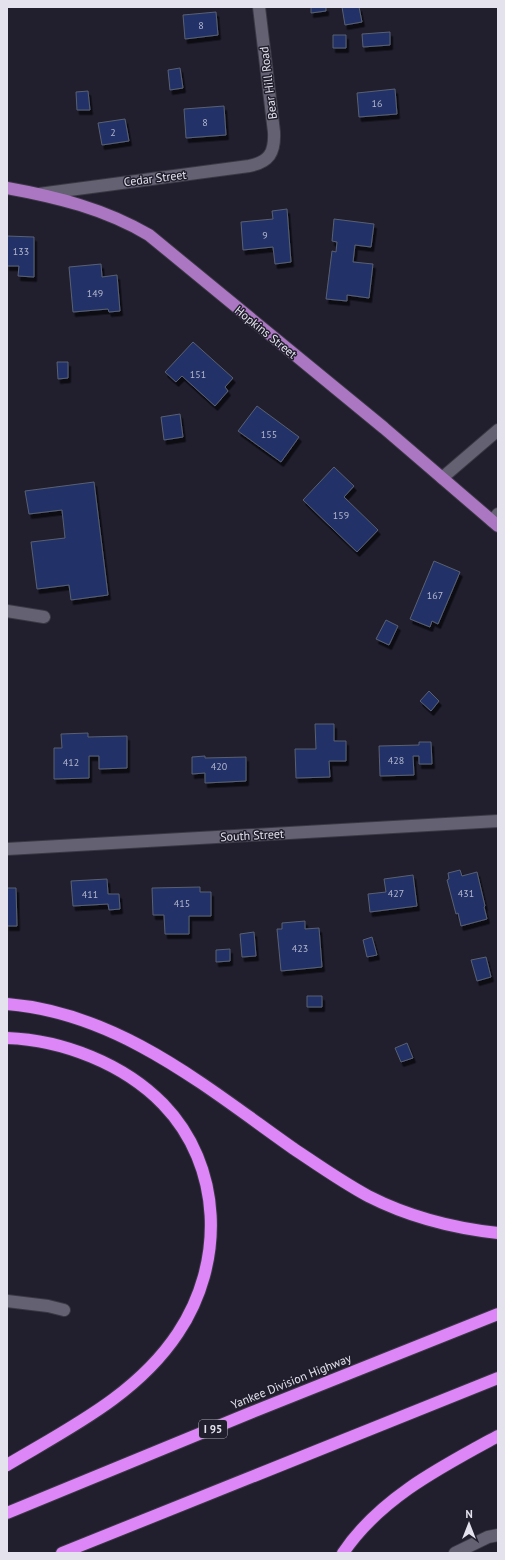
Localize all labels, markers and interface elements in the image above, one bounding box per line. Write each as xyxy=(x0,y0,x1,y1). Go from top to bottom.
house number: 8 xyxy=(198,19,204,32)
street label: Bear Hill Road xyxy=(256,46,280,120)
house number: 16 xyxy=(372,97,382,110)
house number: 8 xyxy=(202,116,208,129)
house number: 2 xyxy=(110,126,116,139)
street label: Cedar Street xyxy=(123,167,187,189)
house number: 9 xyxy=(262,229,268,242)
house number: 133 xyxy=(13,245,29,258)
house number: 149 xyxy=(87,287,103,300)
street label: Hopkins Street xyxy=(232,302,300,362)
house number: 151 xyxy=(190,368,206,381)
house number: 155 xyxy=(261,428,277,441)
house number: 159 xyxy=(333,509,349,522)
house number: 167 xyxy=(427,589,443,602)
house number: 428 xyxy=(388,754,404,767)
house number: 412 xyxy=(63,756,79,769)
house number: 420 xyxy=(211,760,228,773)
street label: South Street xyxy=(220,826,284,844)
house number: 427 xyxy=(388,887,404,900)
house number: 431 xyxy=(458,887,474,900)
house number: 411 xyxy=(82,888,98,901)
house number: 415 xyxy=(174,897,190,910)
house number: 423 xyxy=(292,942,308,955)
street label: Yankee Division Highway xyxy=(229,1350,354,1412)
road number: I 95 xyxy=(199,1420,227,1438)
north arrow xyxy=(449,1504,489,1544)
text: N xyxy=(465,1507,473,1521)

